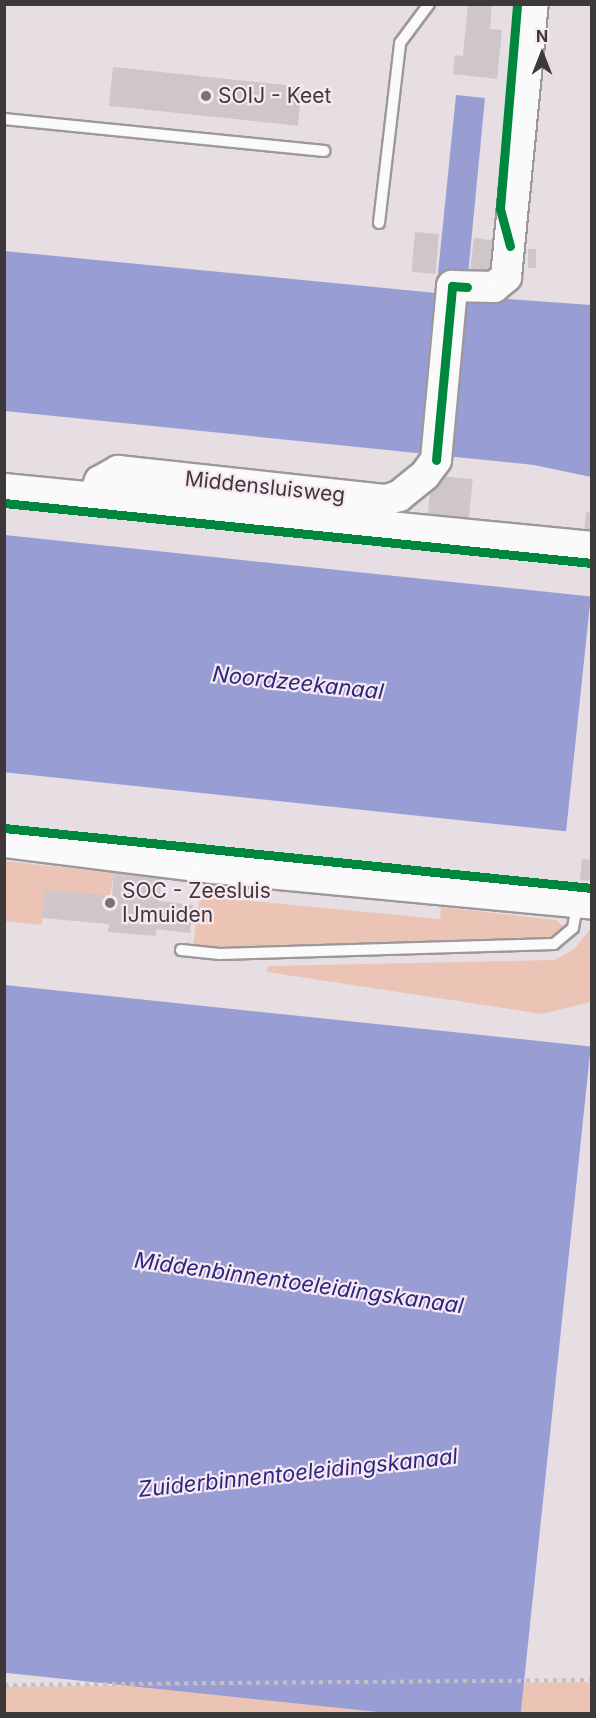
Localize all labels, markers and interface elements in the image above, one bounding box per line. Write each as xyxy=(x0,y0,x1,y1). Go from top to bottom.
north arrow xyxy=(512,24,572,84)
text: N xyxy=(536,26,548,46)
place label: SOIJ - Keet xyxy=(218,83,331,109)
marker: SOIJ - Keet xyxy=(199,89,213,103)
street label: Middensluisweg xyxy=(184,466,346,508)
water label: Noordzeekanaal xyxy=(211,661,385,705)
place label: SOC - Zeesluis IJmuiden xyxy=(122,878,271,928)
marker: SOC - Zeesluis IJmuiden xyxy=(103,896,117,910)
water label: Middenbinnentoeleidingskanaal xyxy=(133,1247,465,1319)
water label: Zuiderbinnentoeleidingskanaal xyxy=(137,1443,459,1503)

